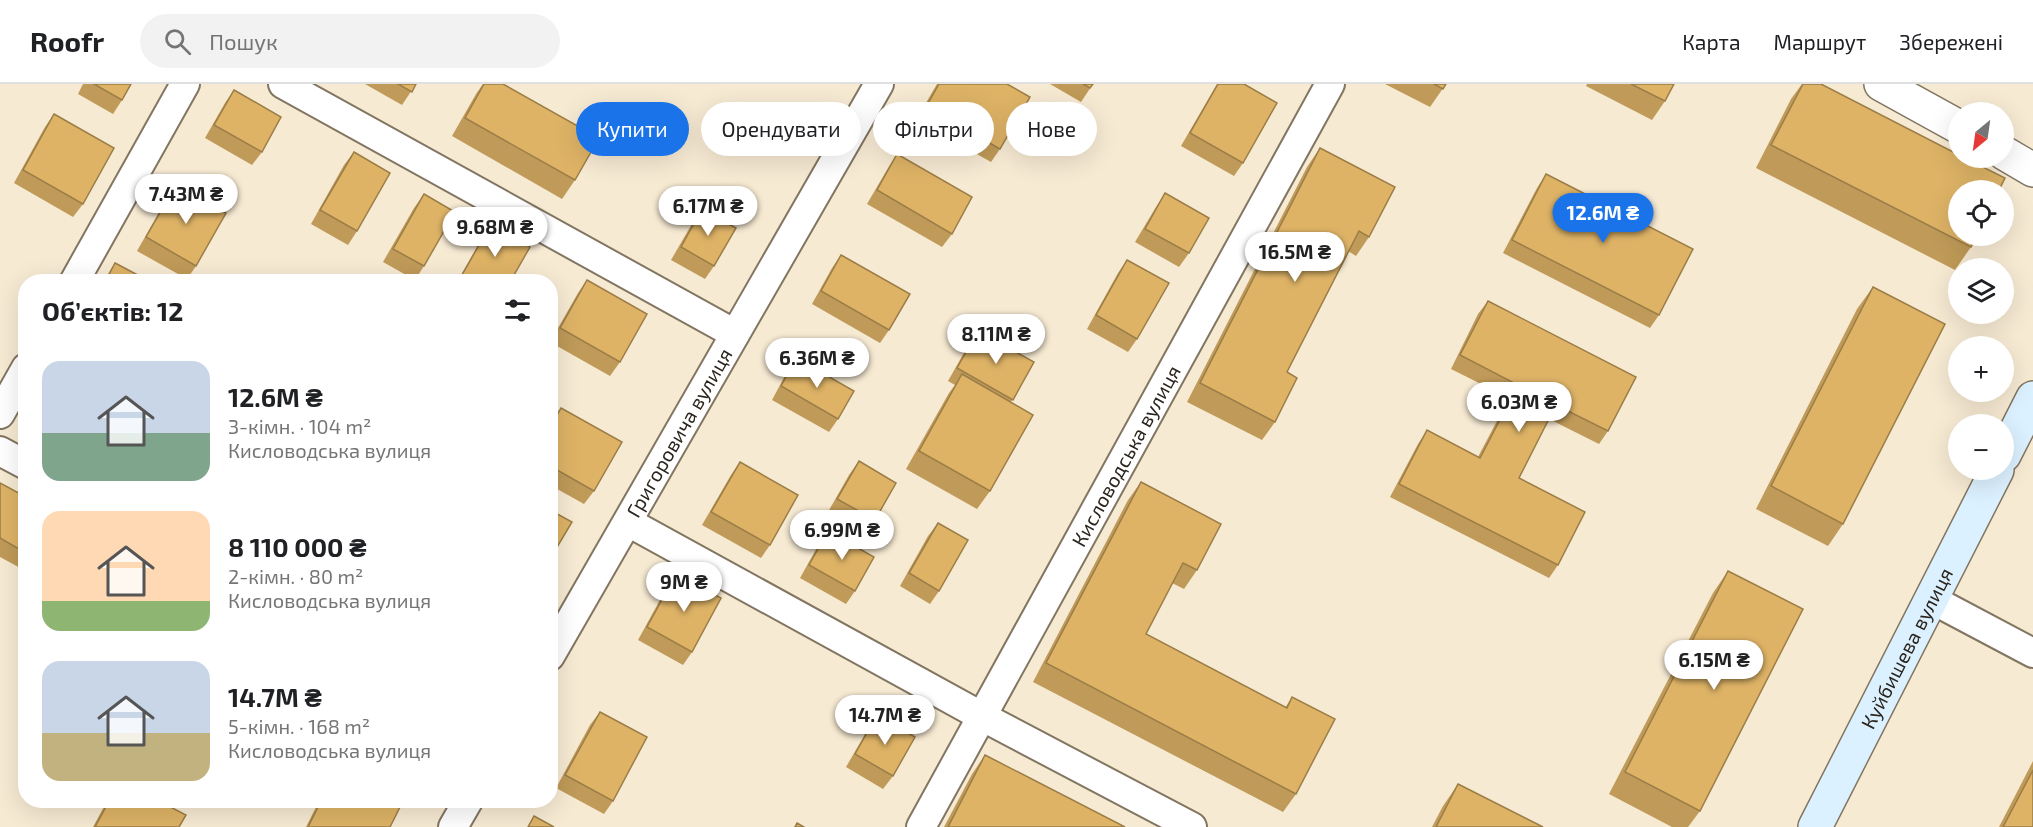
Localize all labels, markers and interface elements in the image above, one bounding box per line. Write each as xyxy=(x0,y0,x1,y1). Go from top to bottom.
search box xyxy=(140,14,560,68)
text: Roofr xyxy=(30,24,104,58)
icon: search xyxy=(161,25,194,58)
text: Пошук xyxy=(209,28,278,54)
text: Карта xyxy=(1682,29,1741,54)
text: Маршрут xyxy=(1774,29,1866,54)
text: Збережені xyxy=(1899,29,2003,54)
chip: Купити xyxy=(576,102,689,156)
chip: Орендувати xyxy=(701,102,861,156)
chip: Фільтри xyxy=(873,102,994,156)
chip: Нове xyxy=(1006,102,1097,156)
north arrow xyxy=(1948,102,2014,168)
map controls xyxy=(1948,102,2014,480)
pin: 7.43M ₴ xyxy=(131,174,241,225)
button: locate xyxy=(1948,180,2014,246)
text: 7.43M ₴ xyxy=(149,181,223,205)
pin: 6.17M ₴ xyxy=(653,186,763,237)
text: 6.17M ₴ xyxy=(673,193,743,217)
pin: 12.6M ₴ xyxy=(1548,193,1658,244)
text: 12.6M ₴ xyxy=(1567,200,1639,224)
pin: 9.68M ₴ xyxy=(440,207,550,258)
text: 9.68M ₴ xyxy=(457,214,533,238)
pin: 16.5M ₴ xyxy=(1240,232,1350,283)
text: 16.5M ₴ xyxy=(1259,239,1331,263)
button: layers xyxy=(1948,258,2014,324)
icon: filters xyxy=(501,294,534,327)
text: Об’єктів: 12 xyxy=(42,295,183,326)
pin: 8.11M ₴ xyxy=(941,314,1051,365)
text: 8.11M ₴ xyxy=(961,321,1031,345)
button: + xyxy=(1948,336,2014,402)
pin: 6.36M ₴ xyxy=(762,338,872,389)
street label: Григоровича вулиця xyxy=(621,344,737,521)
text: 6.36M ₴ xyxy=(779,345,855,369)
street label: Кисловодська вулиця xyxy=(1066,361,1185,550)
text: 12.6M ₴ xyxy=(228,381,323,412)
pin: 6.03M ₴ xyxy=(1464,382,1574,433)
icon: home xyxy=(90,385,162,457)
text: 6.03M ₴ xyxy=(1481,389,1557,413)
text: 3-кімн. · 104 m² xyxy=(228,414,371,438)
button: − xyxy=(1948,414,2014,480)
text: Кисловодська вулиця xyxy=(228,438,431,462)
pin: 6.99M ₴ xyxy=(787,510,897,561)
text: 6.99M ₴ xyxy=(804,517,880,541)
text: 8 110 000 ₴ xyxy=(228,531,366,562)
icon: home xyxy=(90,535,162,607)
pin: 9M ₴ xyxy=(648,562,720,613)
street label: Куйбишева вулиця xyxy=(1855,563,1957,732)
text: 2-кімн. · 80 m² xyxy=(228,564,363,588)
text: 9M ₴ xyxy=(660,569,708,593)
text: Кисловодська вулиця xyxy=(228,588,431,612)
pin: 6.15M ₴ xyxy=(1659,640,1769,691)
text: 6.15M ₴ xyxy=(1678,647,1750,671)
text: 14.7M ₴ xyxy=(228,681,322,712)
icon: home xyxy=(90,685,162,757)
pin: 14.7M ₴ xyxy=(830,695,940,746)
text: 14.7M ₴ xyxy=(849,702,921,726)
text: 5-кімн. · 168 m² xyxy=(228,714,370,738)
text: Кисловодська вулиця xyxy=(228,738,431,762)

